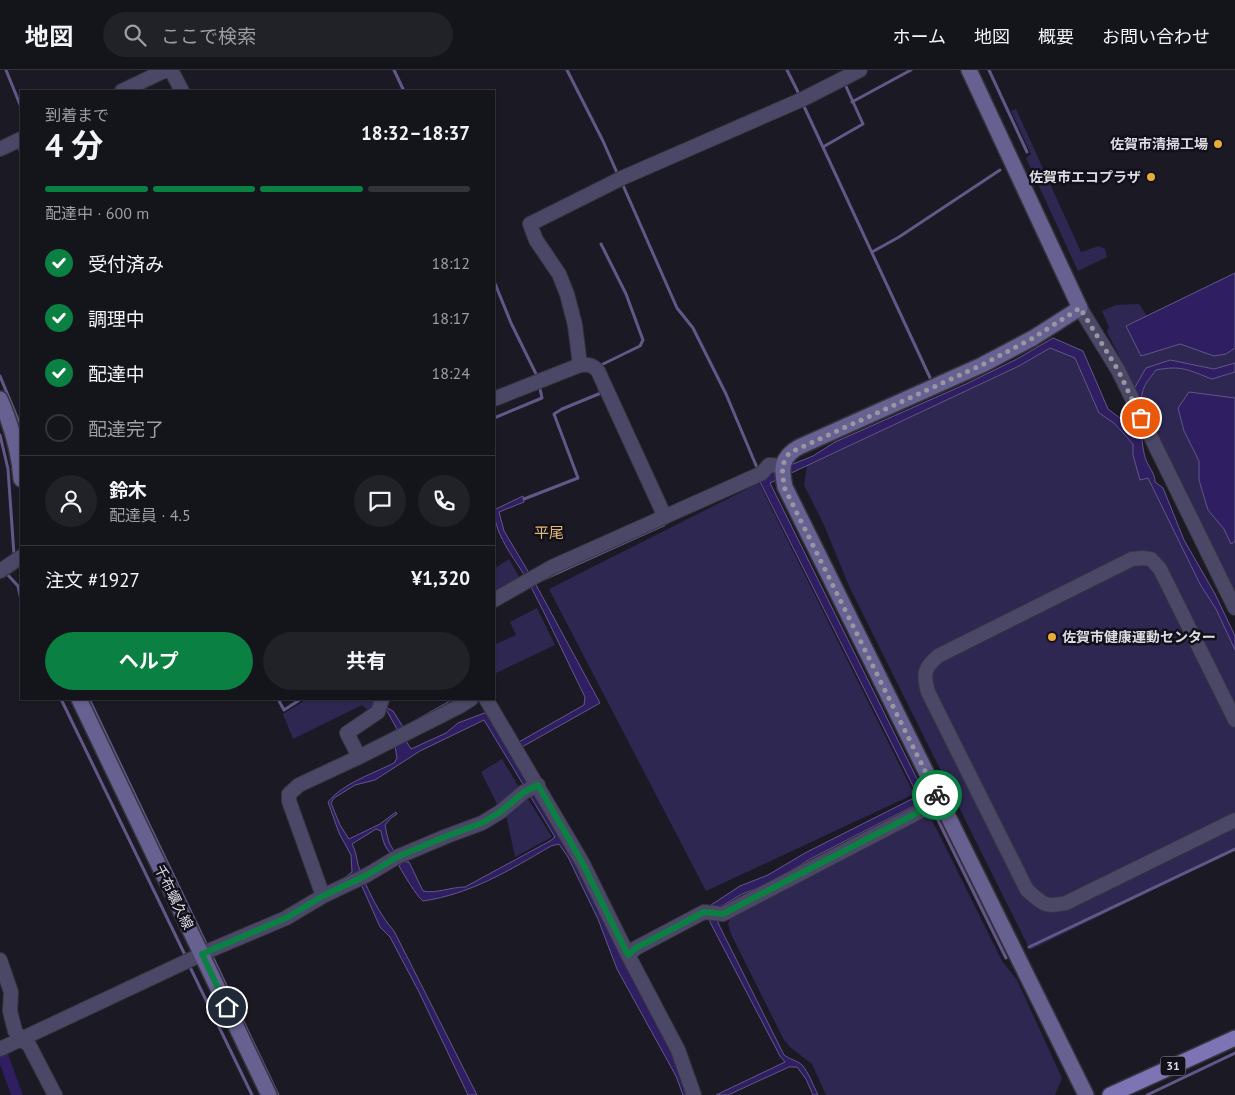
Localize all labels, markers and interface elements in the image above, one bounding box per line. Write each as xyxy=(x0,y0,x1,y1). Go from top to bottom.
search box xyxy=(103,12,453,57)
text: 地図 xyxy=(25,21,73,52)
icon: search xyxy=(121,21,149,49)
text: ここで検索 xyxy=(161,24,256,48)
text: ホーム xyxy=(893,25,946,48)
text: 地図 xyxy=(974,25,1010,48)
text: 概要 xyxy=(1038,25,1074,48)
text: お問い合わせ xyxy=(1102,25,1210,48)
text: 到着まで xyxy=(45,105,109,125)
text: 18:32–18:37 xyxy=(361,121,470,145)
text: 4 分 xyxy=(45,124,103,166)
place label: 佐賀市清掃工場 xyxy=(1110,135,1208,153)
marker: 佐賀市清掃工場 xyxy=(1212,138,1224,150)
place label: 佐賀市エコプラザ xyxy=(1029,168,1141,186)
marker: 佐賀市エコプラザ xyxy=(1145,171,1157,183)
text: 配達中 · 600 m xyxy=(45,203,149,223)
icon: check xyxy=(45,249,73,277)
text: 受付済み xyxy=(88,252,164,276)
text: 18:12 xyxy=(432,253,470,273)
icon: check xyxy=(45,304,73,332)
text: 調理中 xyxy=(88,307,145,331)
text: 18:17 xyxy=(432,308,470,328)
icon: check xyxy=(45,359,73,387)
text: 配達中 xyxy=(88,362,145,386)
text: 18:24 xyxy=(432,363,470,383)
pin xyxy=(1120,397,1162,439)
icon: bag xyxy=(1127,404,1155,432)
text: 配達完了 xyxy=(88,417,164,441)
button: person xyxy=(45,475,97,527)
button: chat xyxy=(354,475,406,527)
button: phone xyxy=(418,475,470,527)
text: 鈴木 xyxy=(109,478,147,502)
text: 配達員 · 4.5 xyxy=(109,505,191,525)
district label: 平尾 xyxy=(534,523,564,542)
text: ¥1,320 xyxy=(411,566,470,590)
text: 注文 #1927 xyxy=(45,568,140,592)
place label: 佐賀市健康運動センター xyxy=(1062,628,1216,646)
marker: 佐賀市健康運動センター xyxy=(1046,631,1058,643)
button: ヘルプ xyxy=(45,632,253,690)
button: 共有 xyxy=(263,632,470,690)
courier xyxy=(912,770,962,820)
icon: bike xyxy=(923,781,951,809)
street label: 千布蠣久線 xyxy=(151,862,197,932)
pin xyxy=(206,986,248,1028)
icon: home xyxy=(213,993,241,1021)
road number: 31 xyxy=(1160,1056,1186,1076)

